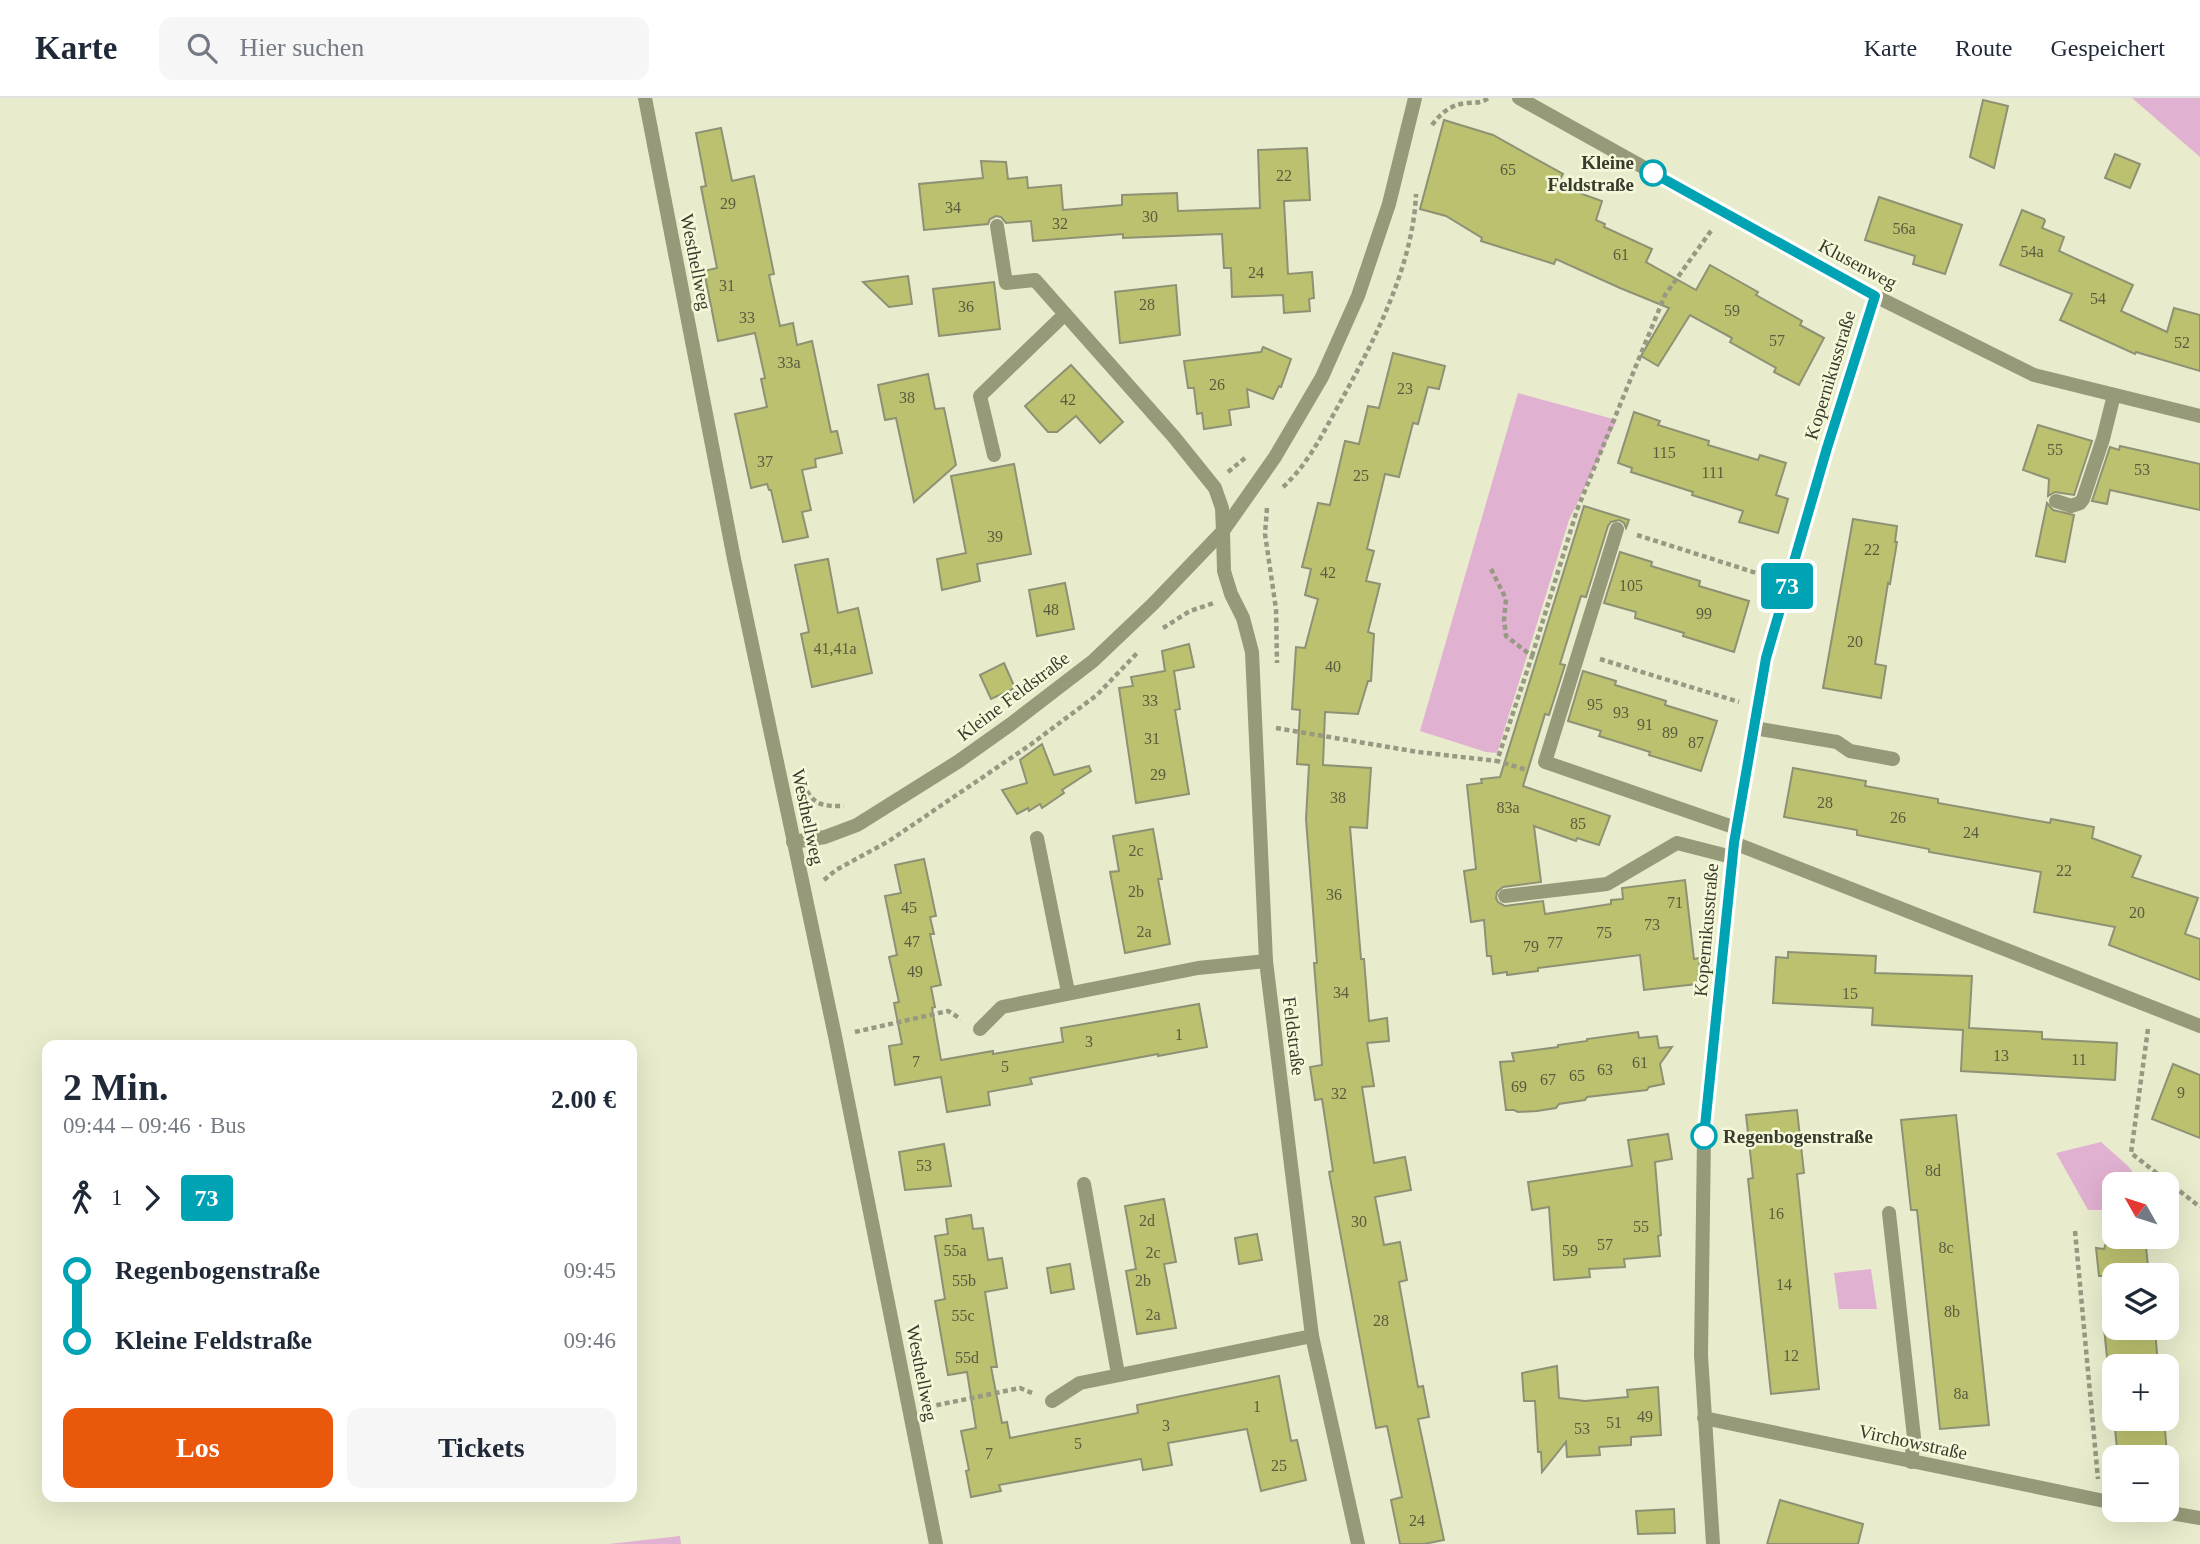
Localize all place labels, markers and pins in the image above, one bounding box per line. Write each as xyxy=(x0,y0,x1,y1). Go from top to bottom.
place label: Kleine Feldstraße xyxy=(1547,152,1634,195)
marker: Kleine Feldstraße xyxy=(1640,160,1666,186)
marker: Regenbogenstraße xyxy=(1691,1123,1717,1149)
place label: Regenbogenstraße xyxy=(1723,1126,1873,1147)

